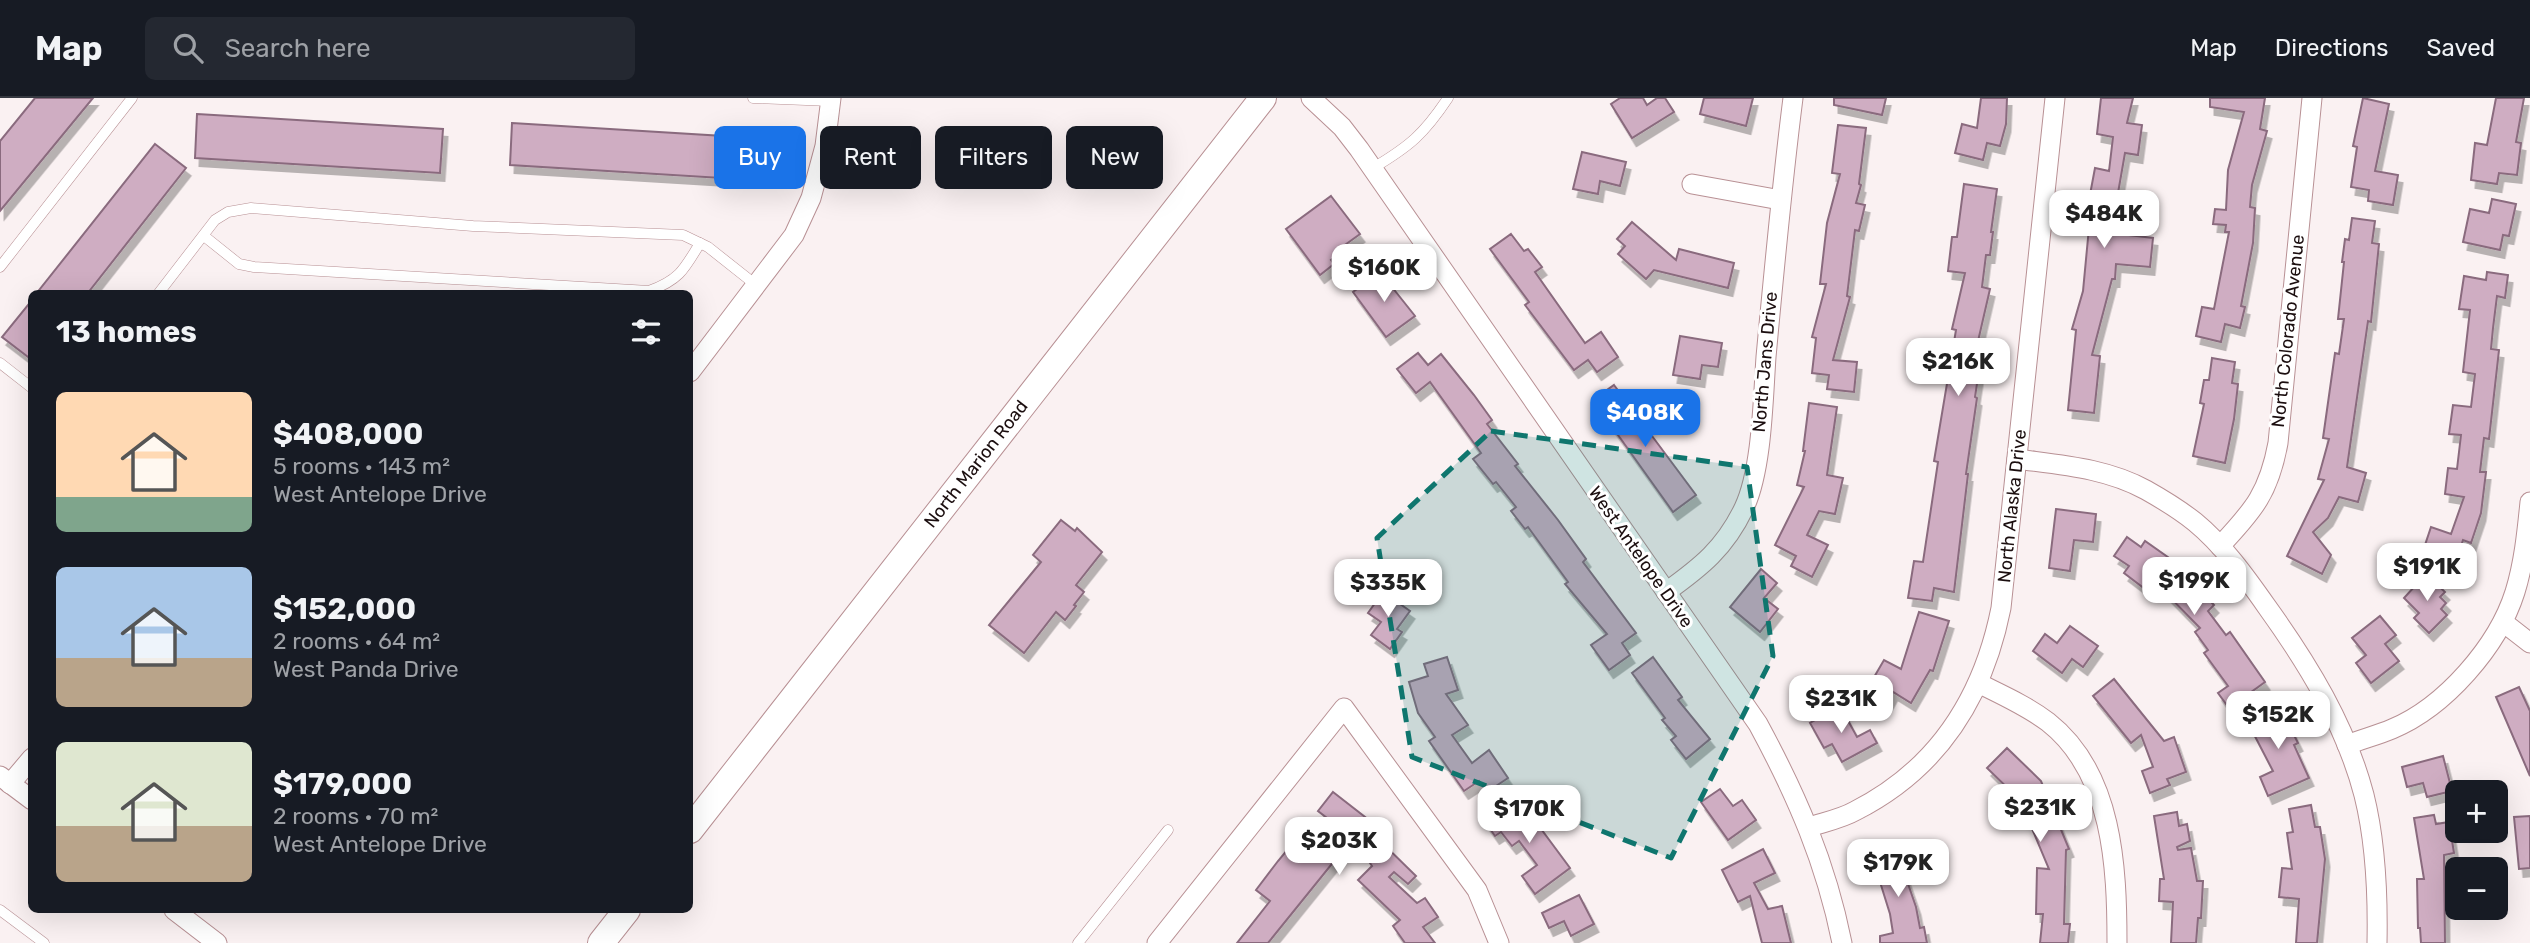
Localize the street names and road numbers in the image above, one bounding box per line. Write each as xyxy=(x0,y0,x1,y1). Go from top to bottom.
street label: North Colorado Avenue xyxy=(2267,233,2309,429)
street label: North Jans Drive xyxy=(1748,291,1782,433)
street label: North Marion Road xyxy=(919,396,1033,532)
street label: North Alaska Drive xyxy=(1993,428,2031,584)
street label: West Antelope Drive xyxy=(1584,482,1698,632)

